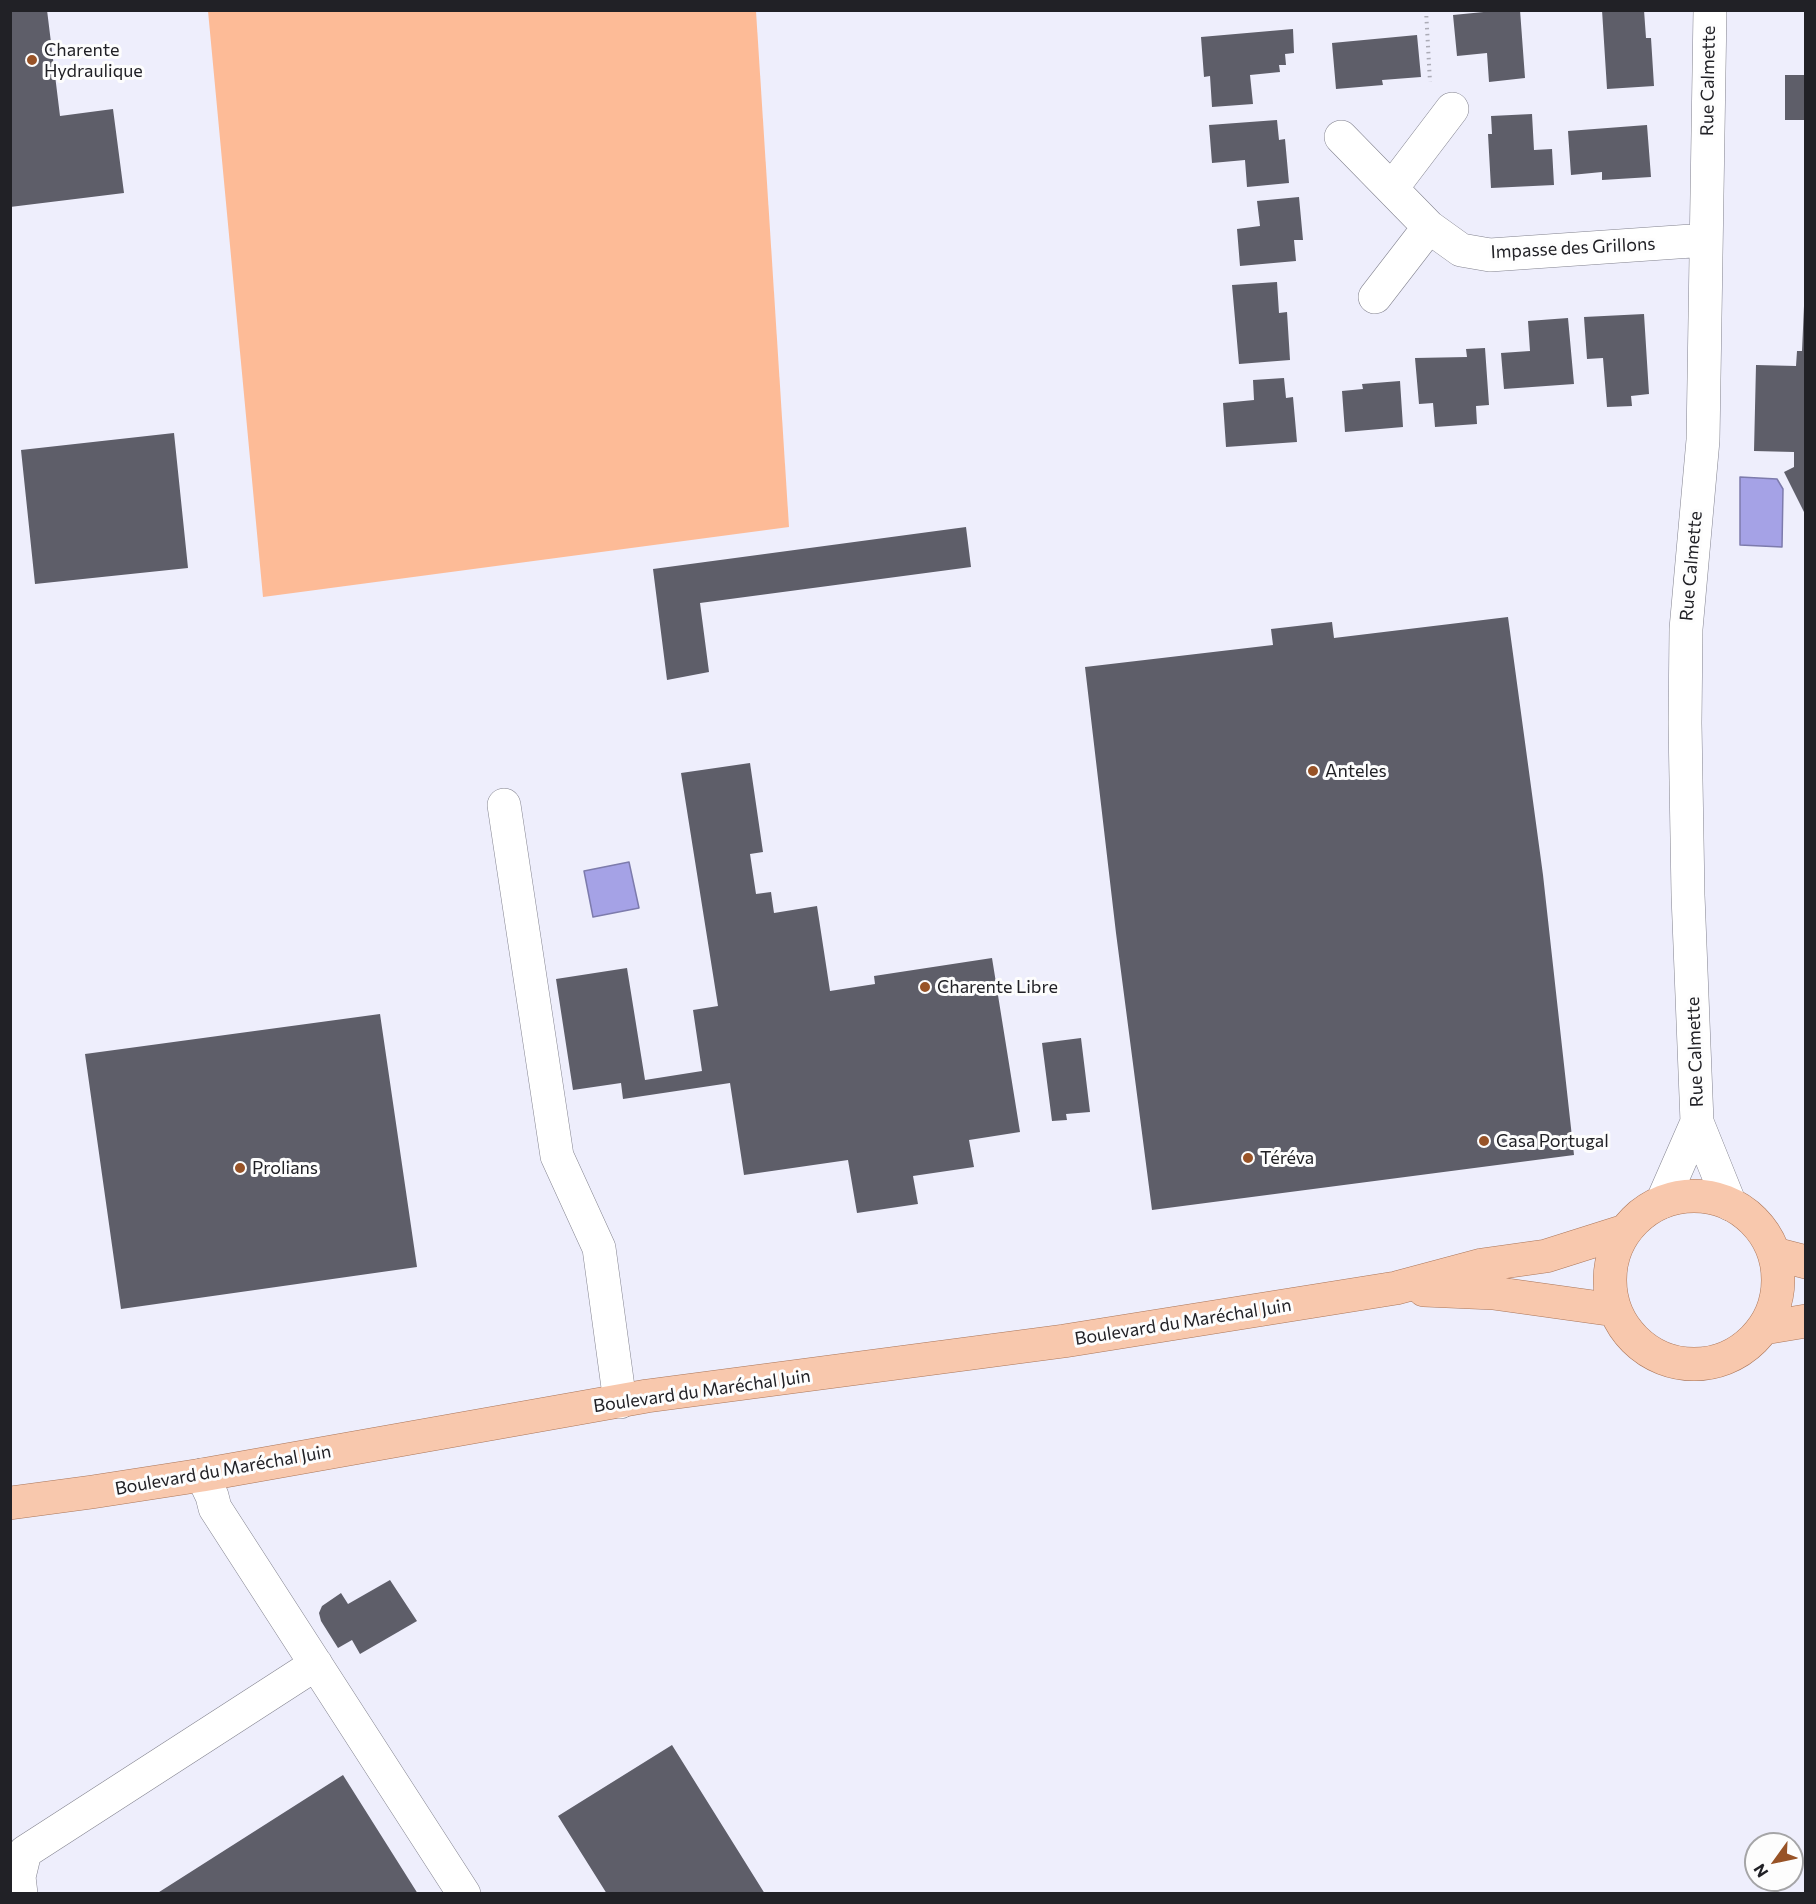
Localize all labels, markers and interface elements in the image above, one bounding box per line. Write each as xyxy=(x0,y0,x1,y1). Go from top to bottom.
street label: Rue Calmette xyxy=(1696,26,1720,136)
place label: Charente Hydraulique xyxy=(44,39,143,82)
marker: Charente Hydraulique xyxy=(25,53,39,67)
street label: Impasse des Grillons xyxy=(1490,233,1656,263)
street label: Rue Calmette xyxy=(1675,510,1707,622)
place label: Anteles xyxy=(1325,760,1387,782)
marker: Anteles xyxy=(1306,764,1320,778)
place label: Charente Libre xyxy=(937,976,1058,998)
marker: Charente Libre xyxy=(918,980,932,994)
street label: Rue Calmette xyxy=(1682,996,1708,1108)
place label: Casa Portugal xyxy=(1496,1130,1609,1152)
marker: Casa Portugal xyxy=(1477,1134,1491,1148)
place label: Téréva xyxy=(1260,1147,1314,1169)
marker: Téréva xyxy=(1241,1151,1255,1165)
place label: Prolians xyxy=(252,1157,318,1179)
marker: Prolians xyxy=(233,1161,247,1175)
street label: Boulevard du Maréchal Juin xyxy=(1073,1294,1293,1350)
street label: Boulevard du Maréchal Juin xyxy=(592,1365,812,1417)
street label: Boulevard du Maréchal Juin xyxy=(113,1440,333,1500)
north arrow xyxy=(1744,1832,1804,1892)
text: N xyxy=(1749,1861,1771,1881)

